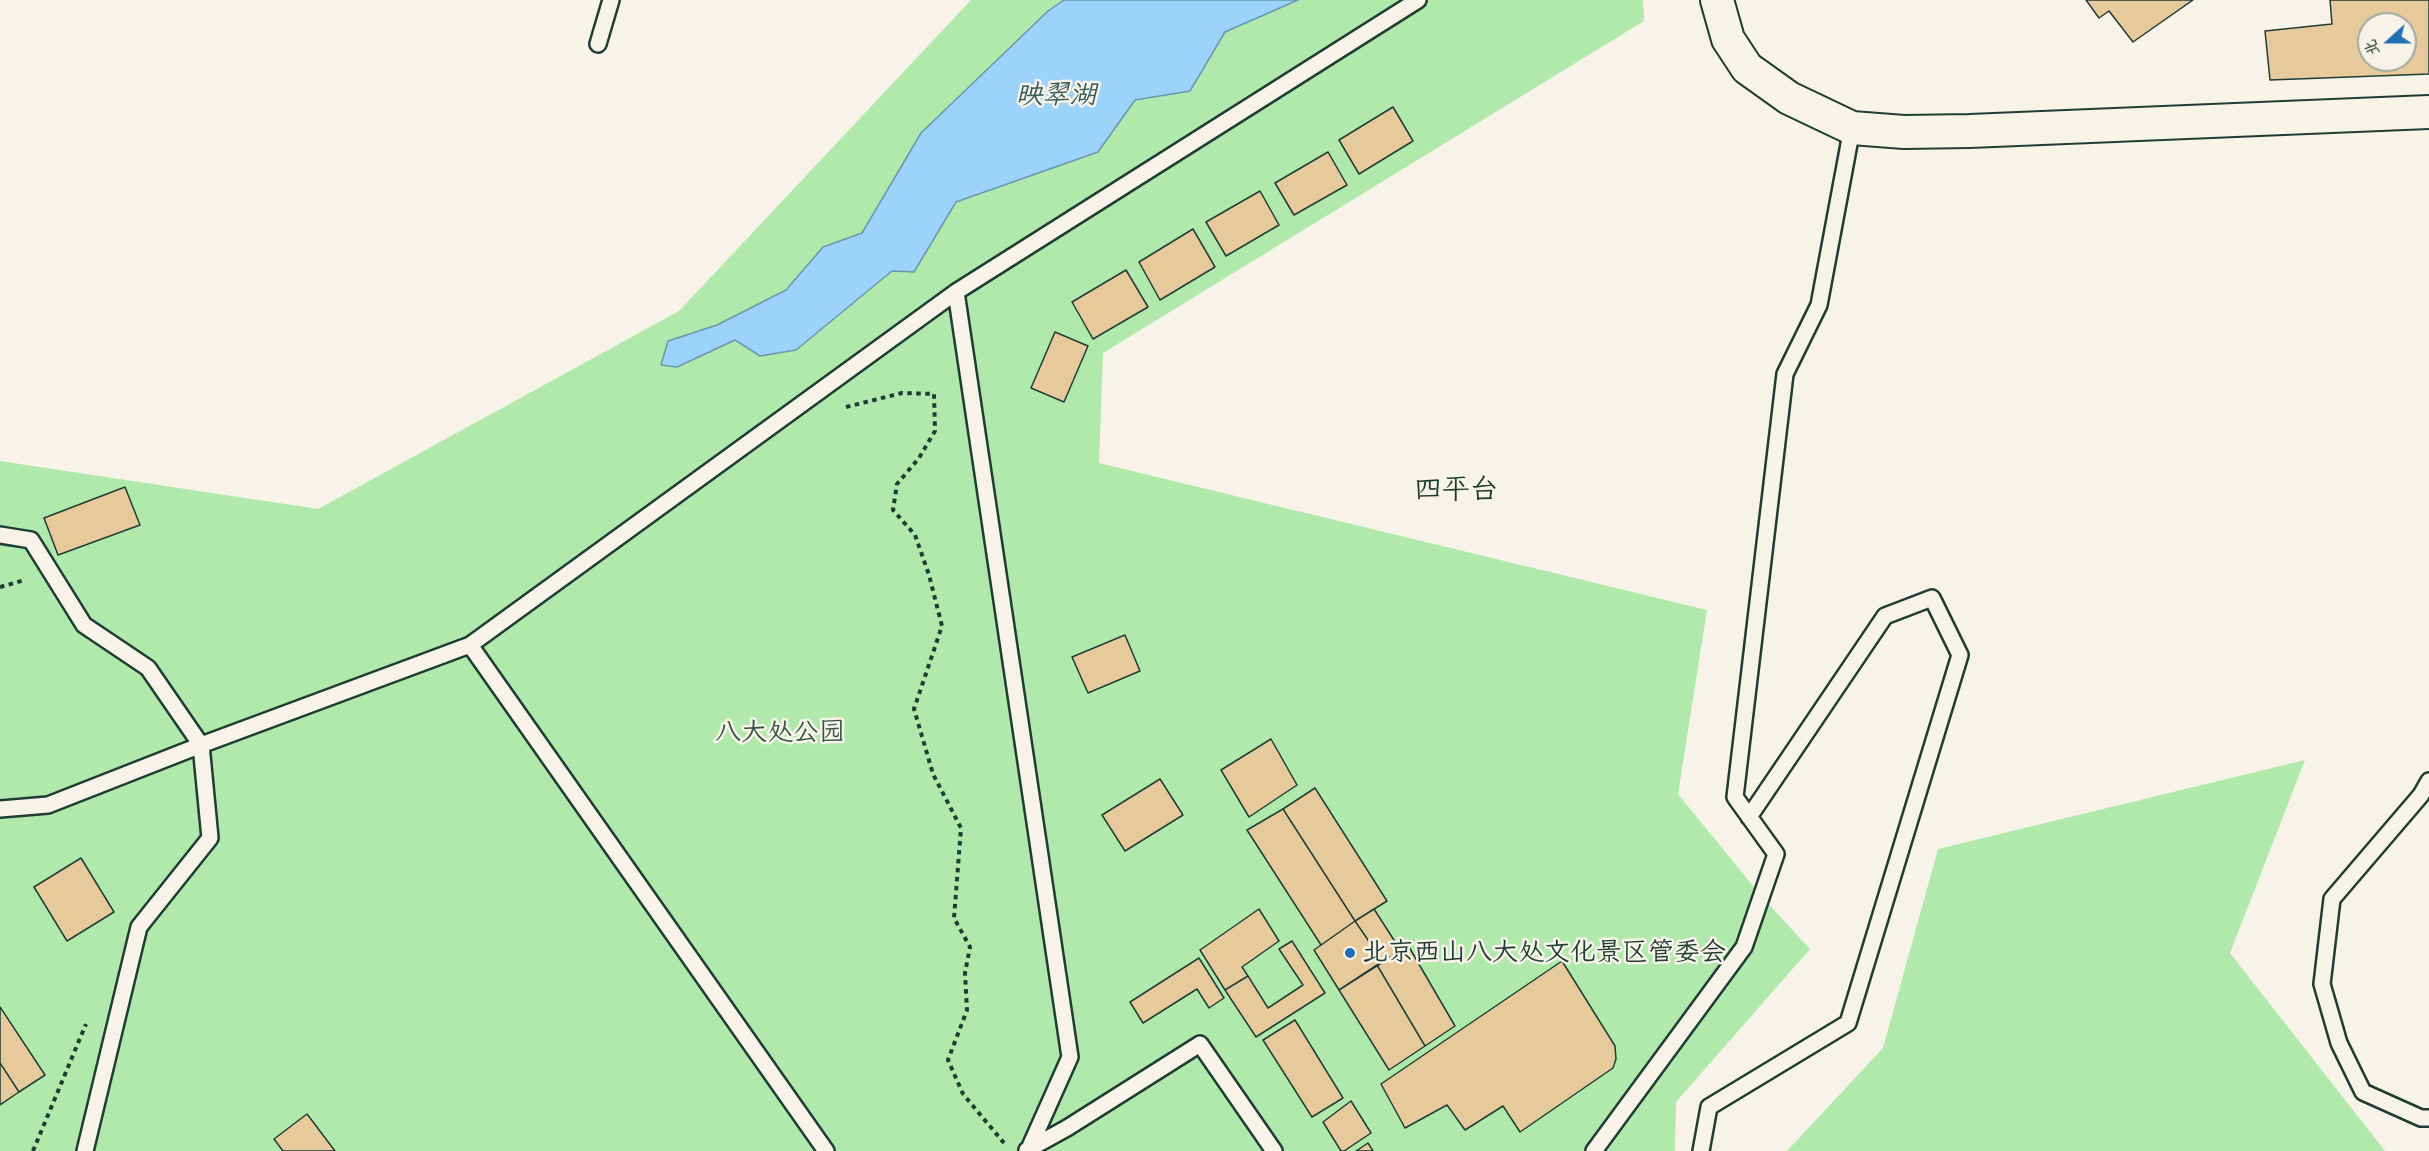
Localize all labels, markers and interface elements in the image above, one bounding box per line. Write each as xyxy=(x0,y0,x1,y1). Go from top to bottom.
north arrow xyxy=(2357,12,2417,72)
text: 北 xyxy=(2360,37,2384,59)
water label: 映翠湖 xyxy=(1016,80,1096,112)
district label: 四平台 xyxy=(1414,474,1498,508)
park label: 八大处公园 xyxy=(715,717,845,749)
place label: 北京西山八大处文化景区管委会 xyxy=(1362,937,1726,969)
marker: 北京西山八大处文化景区管委会 xyxy=(1343,946,1357,960)

